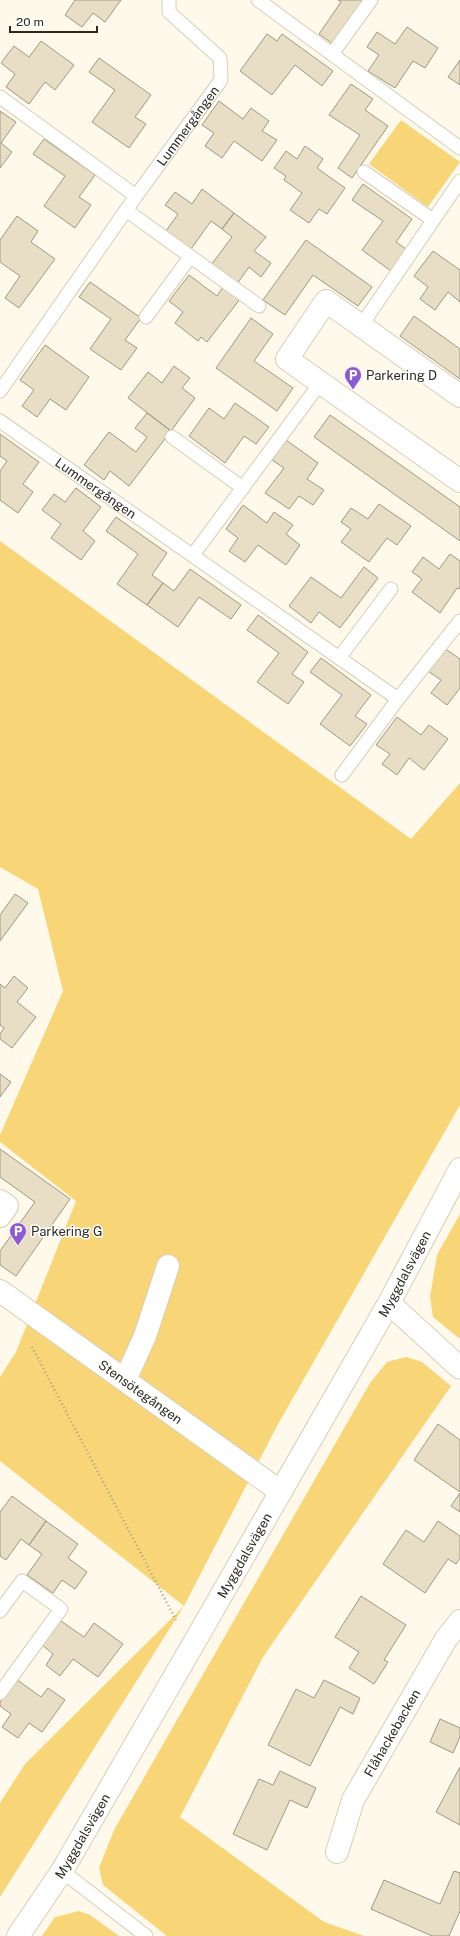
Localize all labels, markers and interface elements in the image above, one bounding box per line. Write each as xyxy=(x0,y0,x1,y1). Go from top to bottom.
scale bar xyxy=(10,8,97,34)
text: 20 m xyxy=(16,15,44,29)
street label: Lummergången xyxy=(154,83,222,169)
parking icon: Parkering D xyxy=(343,365,363,390)
place label: Parkering D xyxy=(366,368,437,383)
street label: Lummergången xyxy=(52,455,139,522)
parking icon: Parkering G xyxy=(8,1221,28,1246)
place label: Parkering G xyxy=(31,1224,102,1239)
street label: Myggdalsvägen xyxy=(376,1228,434,1320)
street label: Stensötegången xyxy=(96,1357,185,1427)
street label: Myggdalsvägen xyxy=(214,1510,275,1601)
street label: Flåhackebacken xyxy=(361,1687,423,1780)
street label: Myggdalsvägen xyxy=(52,1791,113,1882)

